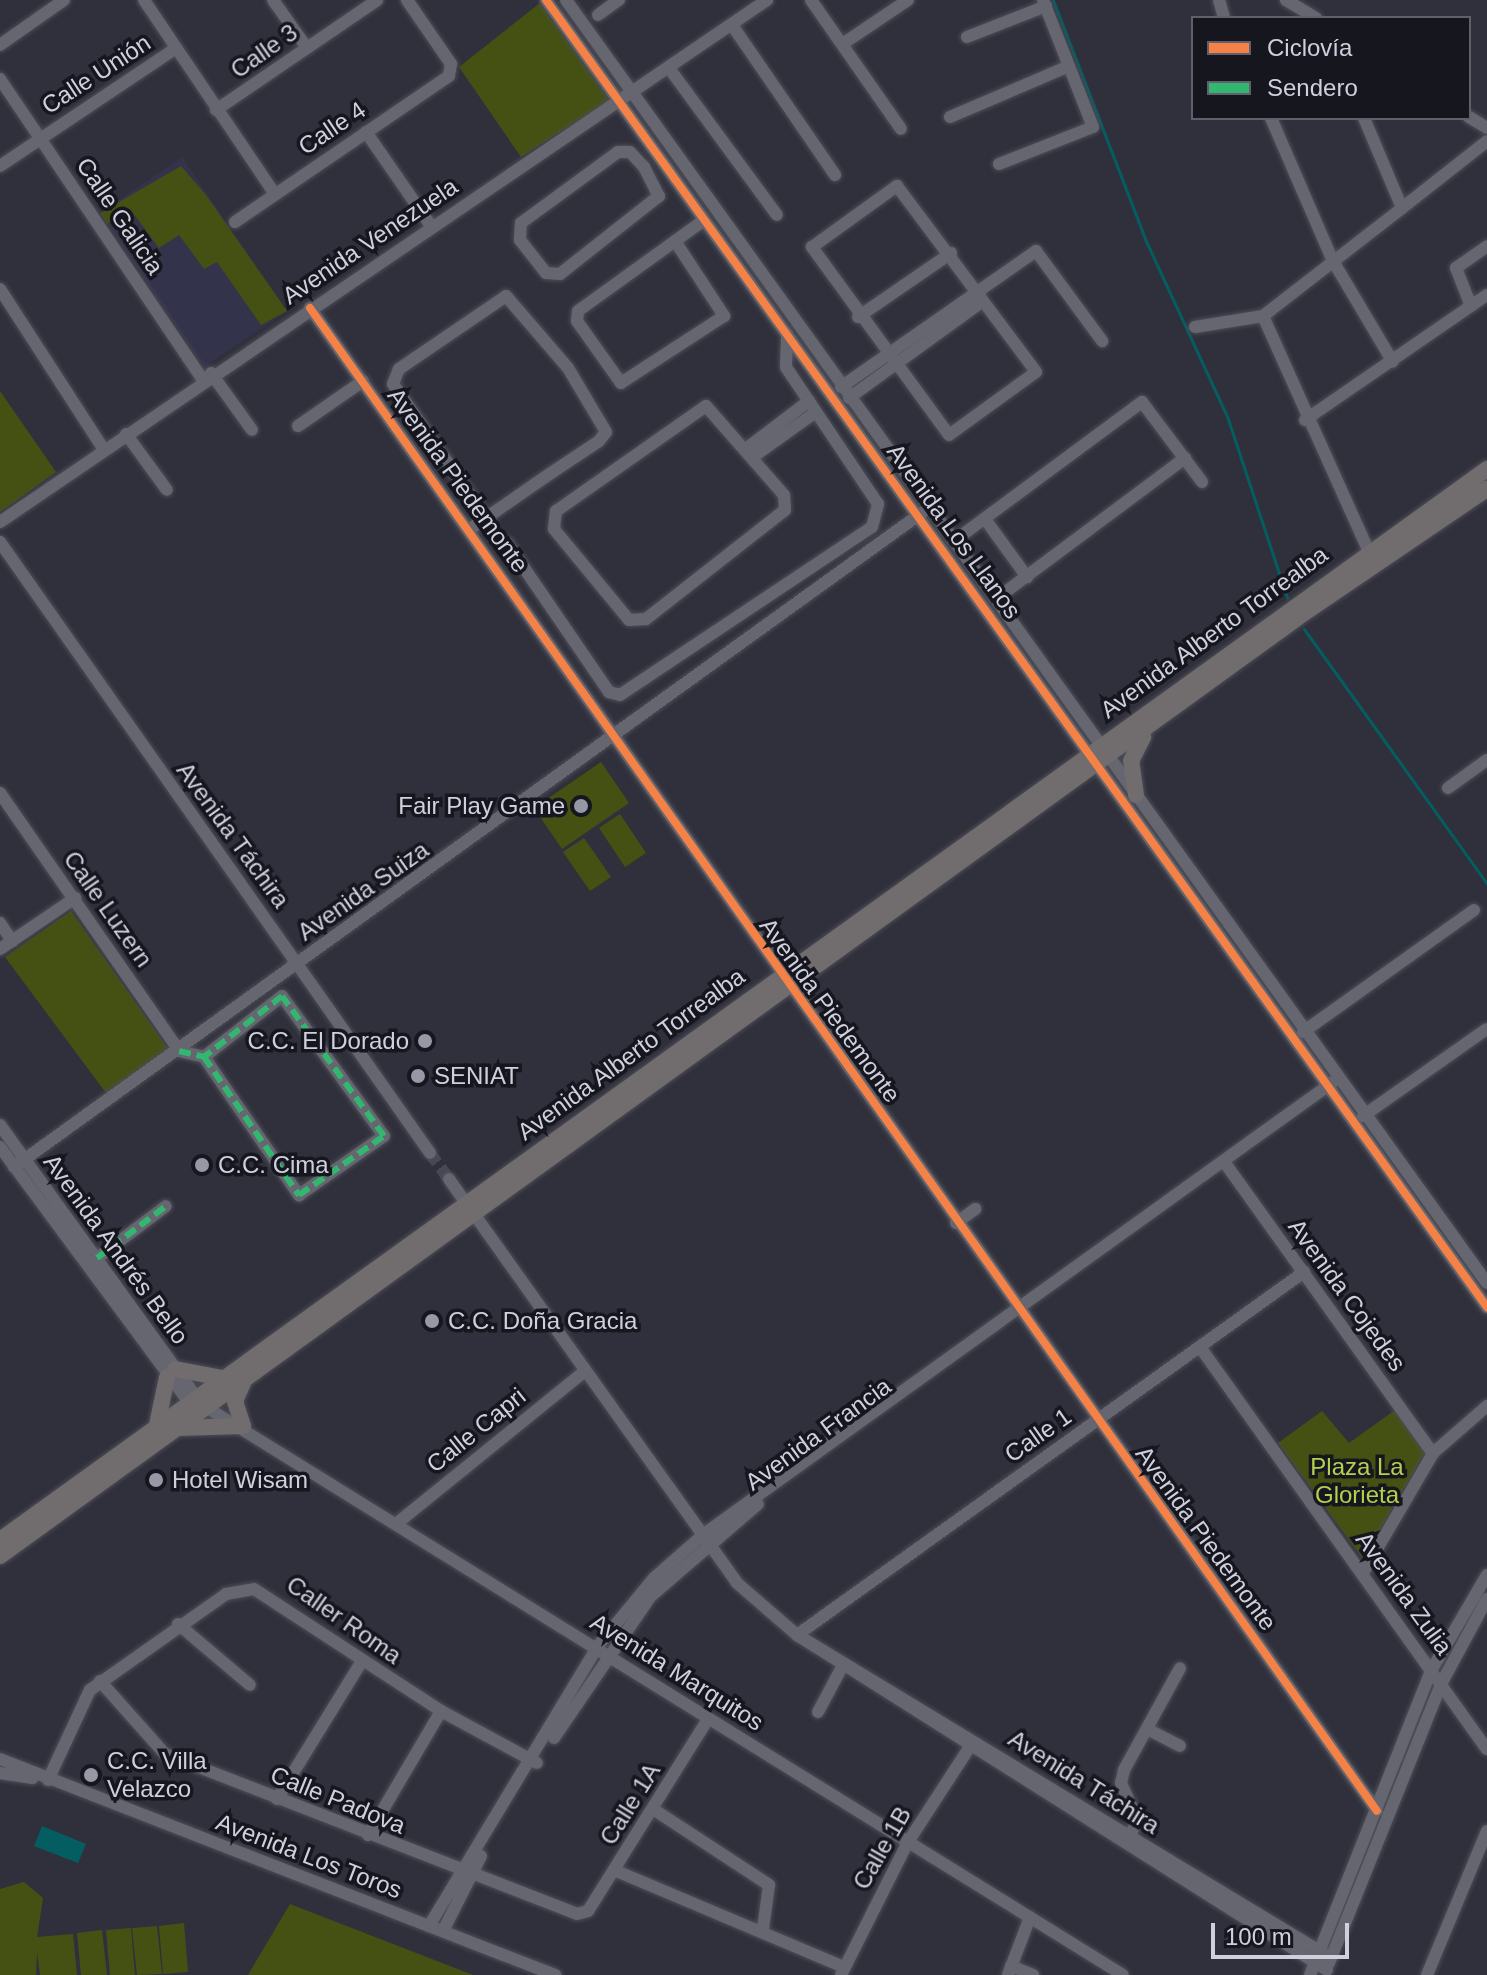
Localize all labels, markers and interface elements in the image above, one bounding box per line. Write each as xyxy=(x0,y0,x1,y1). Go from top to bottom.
legend xyxy=(1191,16,1471,120)
street label: Calle 3 xyxy=(225,18,303,84)
street label: Calle Unión xyxy=(36,28,156,120)
text: Ciclovía xyxy=(1267,34,1352,61)
text: Sendero xyxy=(1267,74,1358,101)
street label: Calle 4 xyxy=(293,95,371,161)
street label: Calle Galicia xyxy=(70,152,170,280)
street label: Avenida Venezuela xyxy=(277,172,463,310)
street label: Avenida Piedemonte xyxy=(381,382,535,578)
street label: Avenida Los Llanos xyxy=(881,438,1027,624)
street label: Avenida Alberto Torrealba xyxy=(1094,539,1334,725)
street label: Avenida Táchira xyxy=(171,757,295,913)
place label: Fair Play Game xyxy=(398,792,565,820)
marker: Fair Play Game xyxy=(572,797,590,815)
street label: Avenida Suiza xyxy=(292,835,434,947)
street label: Calle Luzern xyxy=(58,846,158,972)
street label: Avenida Piedemonte xyxy=(753,912,907,1108)
street label: Avenida Alberto Torrealba xyxy=(511,961,751,1147)
place label: C.C. El Dorado xyxy=(248,1027,409,1055)
marker: C.C. El Dorado xyxy=(416,1032,434,1050)
place label: SENIAT xyxy=(434,1062,519,1090)
marker: SENIAT xyxy=(409,1067,427,1085)
street label: Avenida Andrés Bello xyxy=(37,1148,195,1350)
place label: C.C. Cima xyxy=(218,1151,329,1179)
marker: C.C. Cima xyxy=(193,1156,211,1174)
street label: Avenida Cojedes xyxy=(1282,1213,1412,1377)
place label: C.C. Doña Gracia xyxy=(448,1307,637,1335)
marker: C.C. Doña Gracia xyxy=(423,1312,441,1330)
street label: Avenida Francia xyxy=(740,1372,896,1496)
street label: Calle Capri xyxy=(421,1381,531,1479)
street label: Calle 1 xyxy=(999,1402,1077,1468)
street label: Avenida Piedemonte xyxy=(1129,1440,1283,1636)
park label: Plaza La Glorieta xyxy=(1310,1453,1404,1509)
place label: Hotel Wisam xyxy=(172,1466,308,1494)
marker: Hotel Wisam xyxy=(147,1471,165,1489)
street label: Avenida Zulia xyxy=(1350,1526,1458,1660)
street label: Caller Roma xyxy=(281,1570,407,1670)
street label: Avenida Marquitos xyxy=(585,1607,769,1737)
street label: Avenida Táchira xyxy=(1003,1724,1165,1840)
place label: C.C. Villa Velazco xyxy=(107,1747,207,1803)
street label: Calle 1A xyxy=(594,1758,666,1850)
street label: Calle Padova xyxy=(266,1760,410,1840)
marker: C.C. Villa Velazco xyxy=(82,1766,100,1784)
street label: Calle 1B xyxy=(847,1802,917,1894)
street label: Avenida Los Toros xyxy=(212,1807,406,1905)
scale bar xyxy=(1215,1907,1353,1957)
text: 100 m xyxy=(1225,1923,1292,1950)

